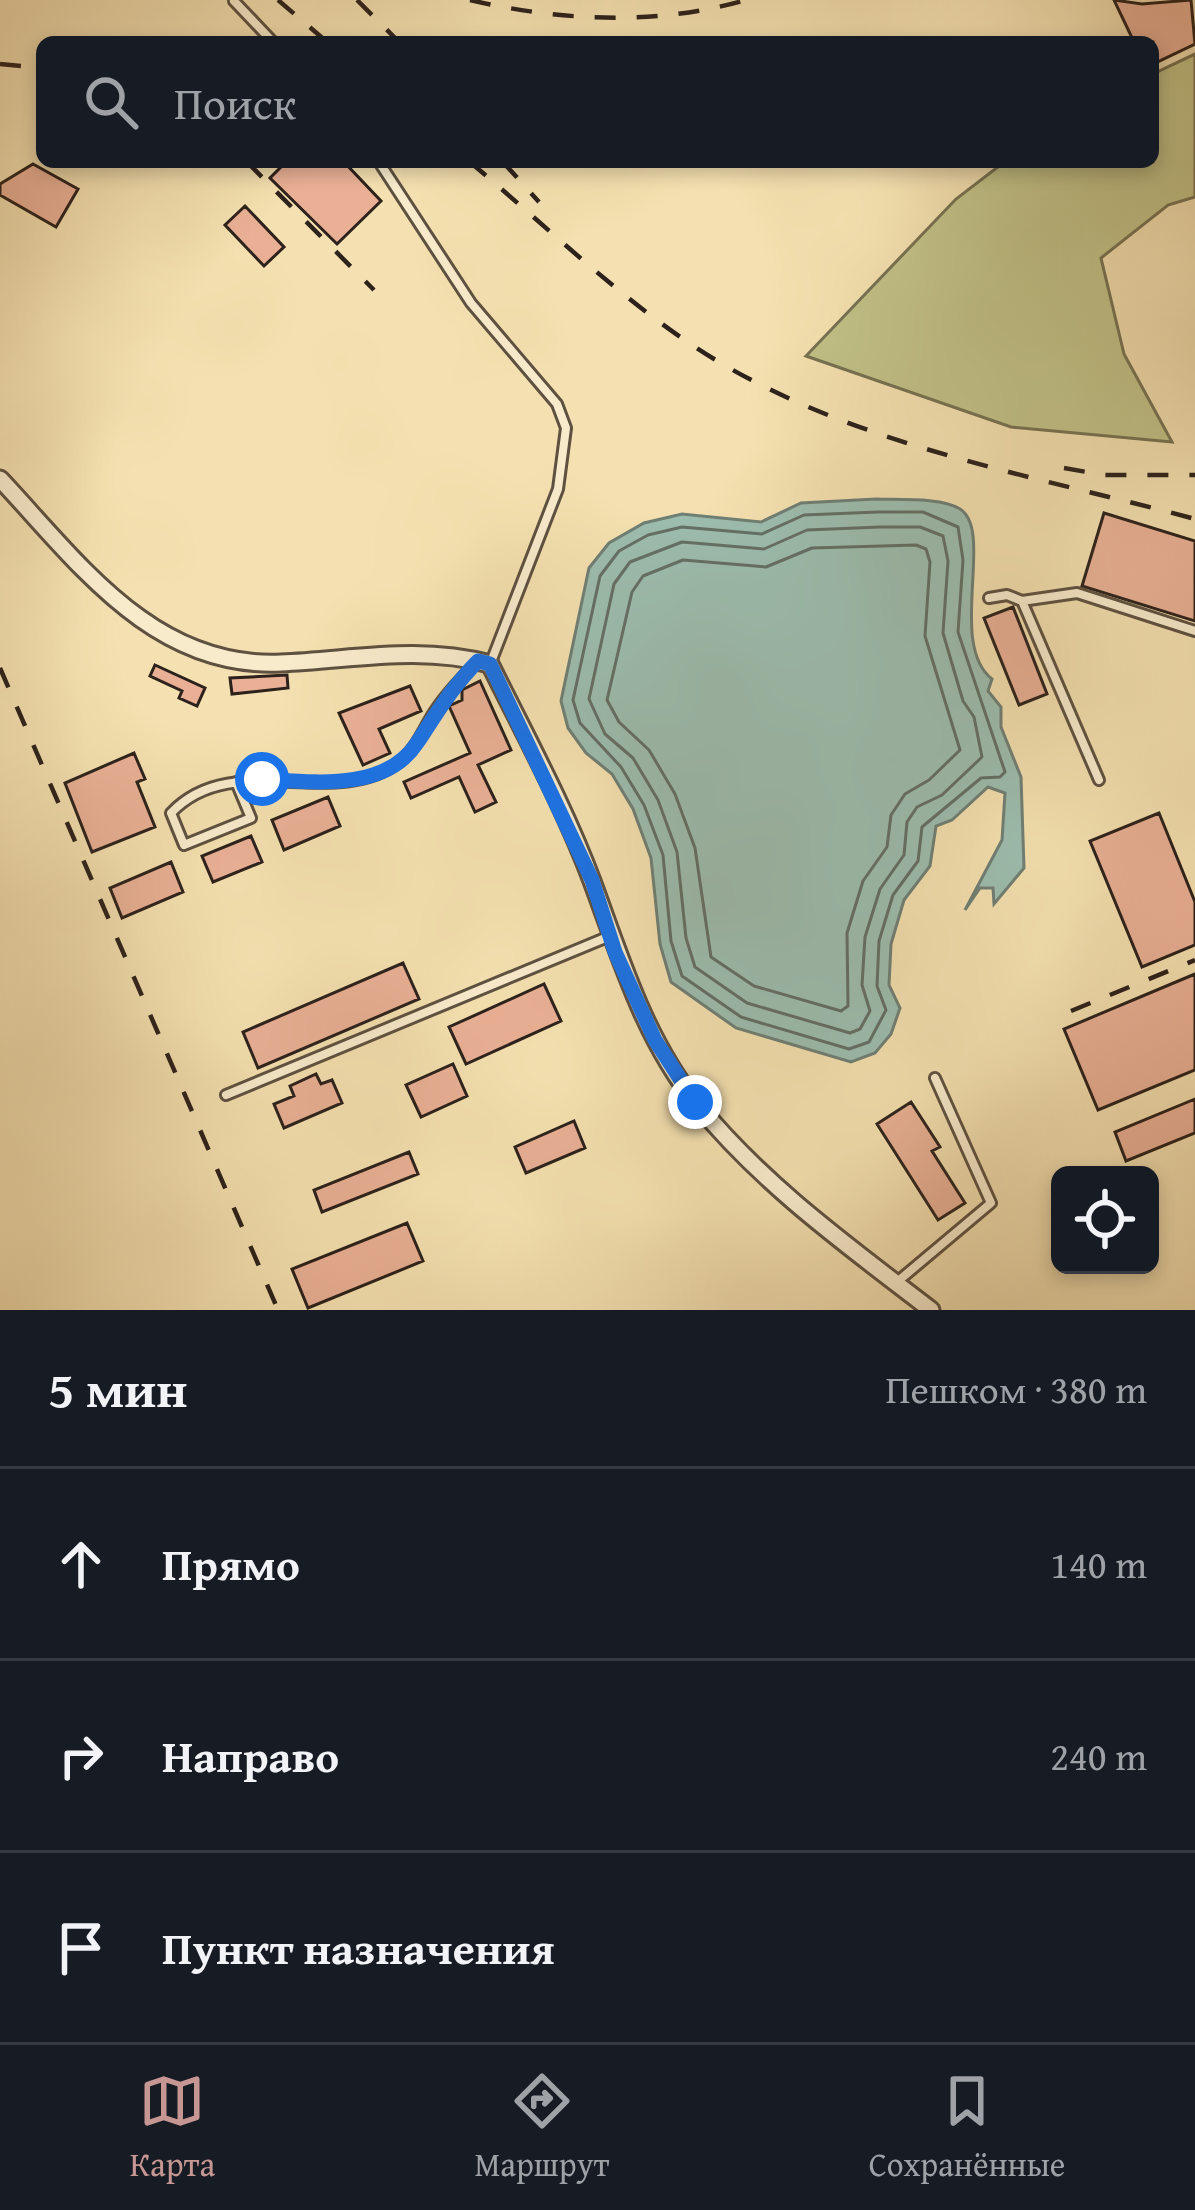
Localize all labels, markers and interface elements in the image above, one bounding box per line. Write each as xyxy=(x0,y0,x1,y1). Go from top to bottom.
search box xyxy=(36,36,1159,168)
icon: search xyxy=(78,69,144,135)
text: Поиск xyxy=(174,70,296,135)
route start xyxy=(235,752,289,806)
route end xyxy=(668,1075,722,1129)
map controls xyxy=(1051,1166,1159,1274)
button: locate xyxy=(1051,1166,1159,1274)
text: 5 мин xyxy=(48,1351,187,1426)
text: Пешком · 380 m xyxy=(885,1360,1147,1417)
icon: ahead xyxy=(48,1531,114,1597)
text: Прямо xyxy=(162,1531,300,1596)
text: 140 m xyxy=(1050,1535,1147,1592)
icon: right xyxy=(48,1723,114,1789)
text: Направо xyxy=(162,1723,339,1788)
text: 240 m xyxy=(1050,1727,1147,1784)
icon: arrive xyxy=(48,1915,114,1981)
text: Пункт назначения xyxy=(162,1915,555,1980)
tab: Карта xyxy=(130,2068,215,2188)
tab: Маршрут xyxy=(474,2068,609,2188)
tab: Сохранённые xyxy=(869,2068,1065,2188)

